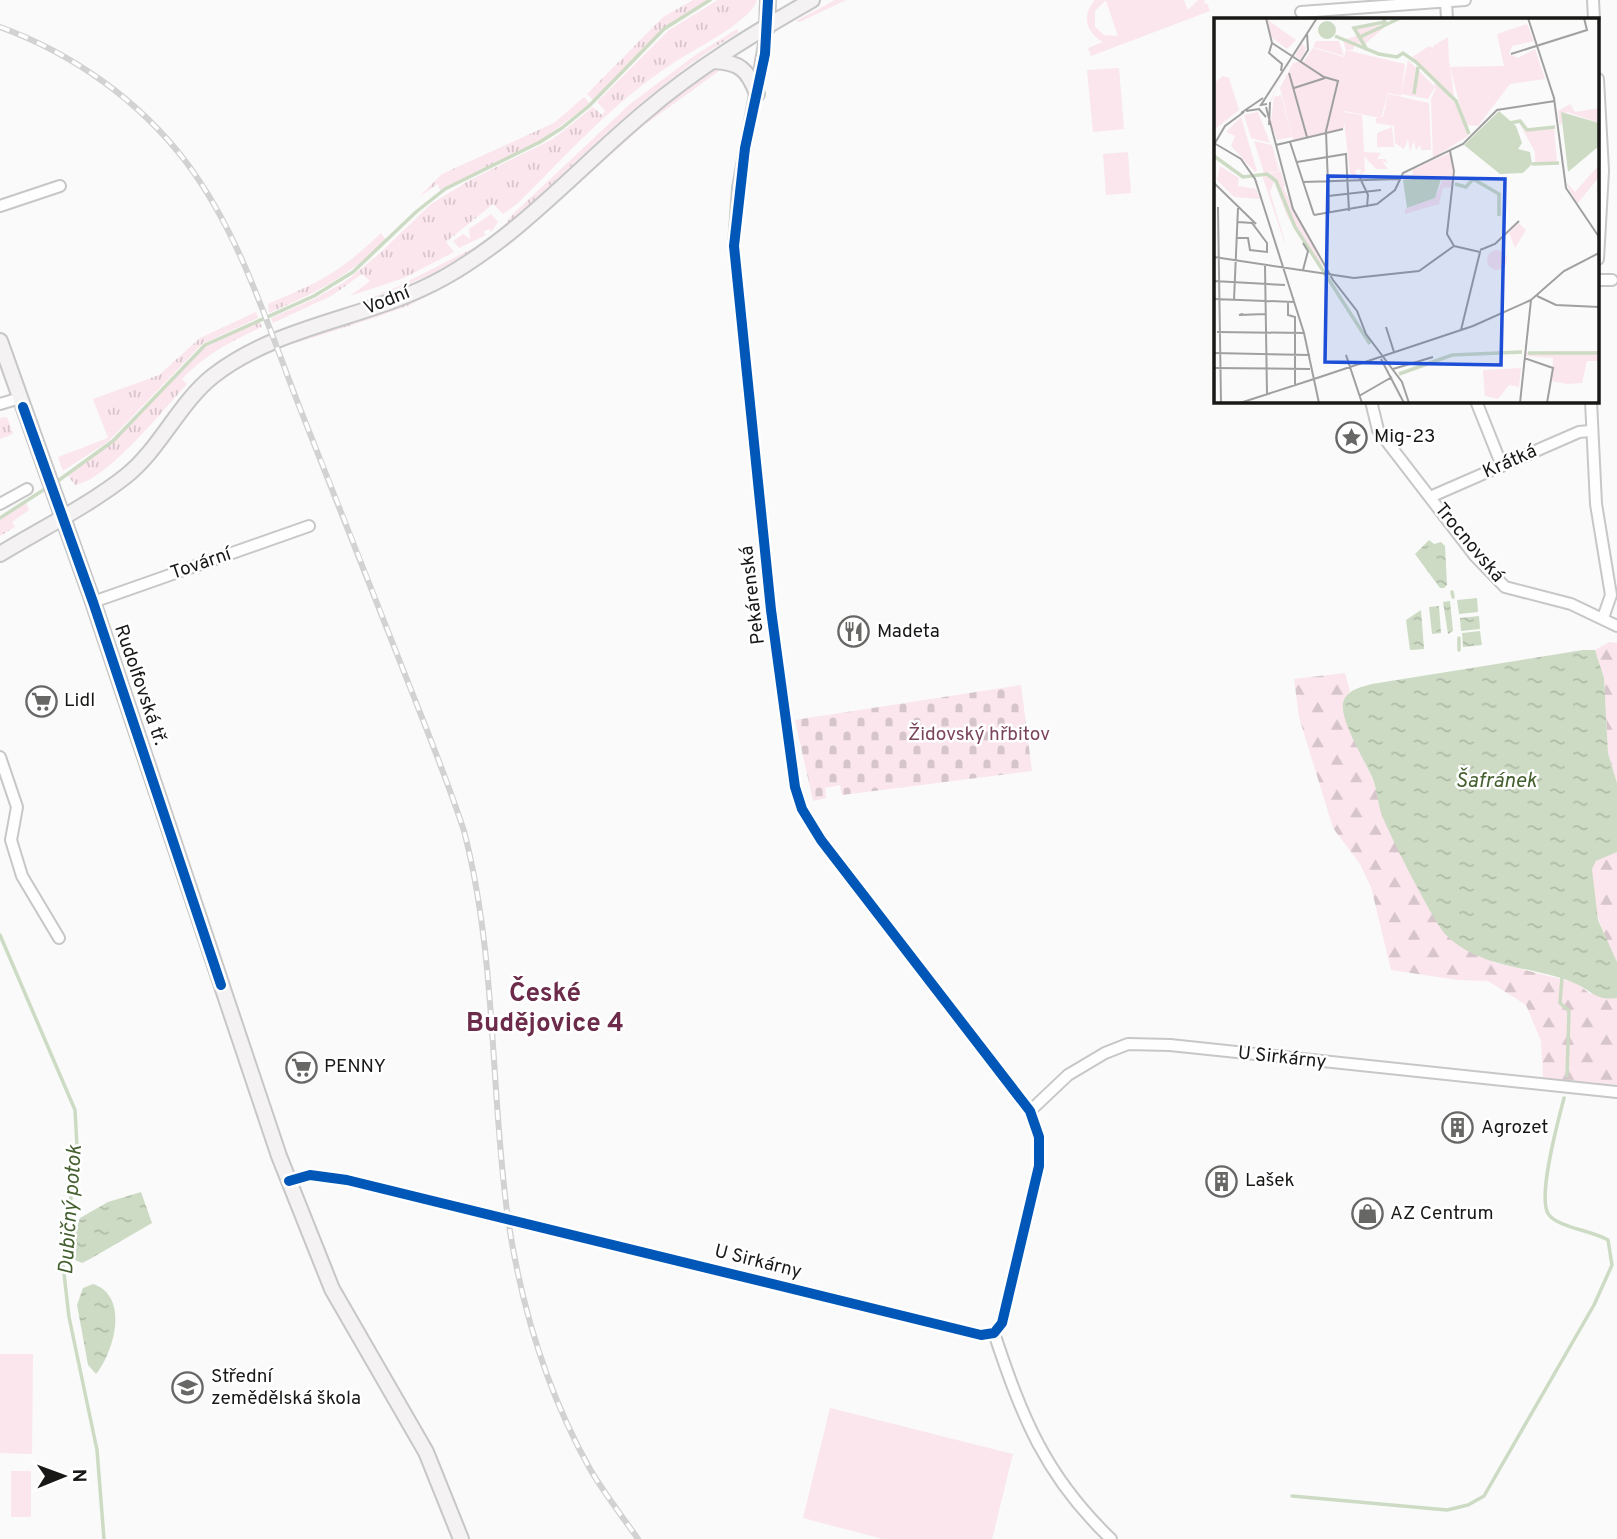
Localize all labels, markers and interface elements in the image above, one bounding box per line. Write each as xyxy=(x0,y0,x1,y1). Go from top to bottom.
inset map xyxy=(1214,18,1600,402)
street label: Vodní xyxy=(360,280,416,321)
place icon: Mig-23 xyxy=(1334,420,1368,454)
place label: Mig-23 xyxy=(1374,425,1435,449)
street label: Krátká xyxy=(1479,439,1541,485)
street label: Trocnovská xyxy=(1429,498,1509,588)
street label: Tovární xyxy=(168,542,236,586)
street label: Pekárenská xyxy=(735,544,771,646)
restaurant icon: Madeta xyxy=(837,615,871,649)
place label: Madeta xyxy=(877,620,940,644)
street label: Rudolfovská tř. xyxy=(108,622,172,748)
supermarket icon: Lidl xyxy=(24,684,58,718)
place label: Lidl xyxy=(64,689,95,713)
park label: Židovský hřbitov xyxy=(908,722,1050,747)
water label: Šafránek xyxy=(1455,767,1537,795)
district label: České Budějovice 4 xyxy=(466,976,624,1041)
street label: U Sirkárny xyxy=(1236,1041,1328,1075)
supermarket icon: PENNY xyxy=(284,1050,318,1084)
place label: PENNY xyxy=(324,1055,386,1079)
building icon: Agrozet xyxy=(1441,1111,1475,1145)
place label: Agrozet xyxy=(1481,1116,1549,1140)
water label: Dubičný potok xyxy=(53,1144,89,1276)
building icon: Lašek xyxy=(1205,1164,1239,1198)
place label: Lašek xyxy=(1245,1169,1295,1193)
shop icon: AZ Centrum xyxy=(1350,1197,1384,1231)
place label: AZ Centrum xyxy=(1390,1202,1493,1226)
street label: U Sirkárny xyxy=(712,1240,804,1284)
place label: Střední zemědělská škola xyxy=(211,1365,361,1411)
school or university icon: Střední zemědělská škola xyxy=(171,1371,205,1405)
north arrow xyxy=(28,1441,98,1511)
text: N xyxy=(66,1469,90,1483)

